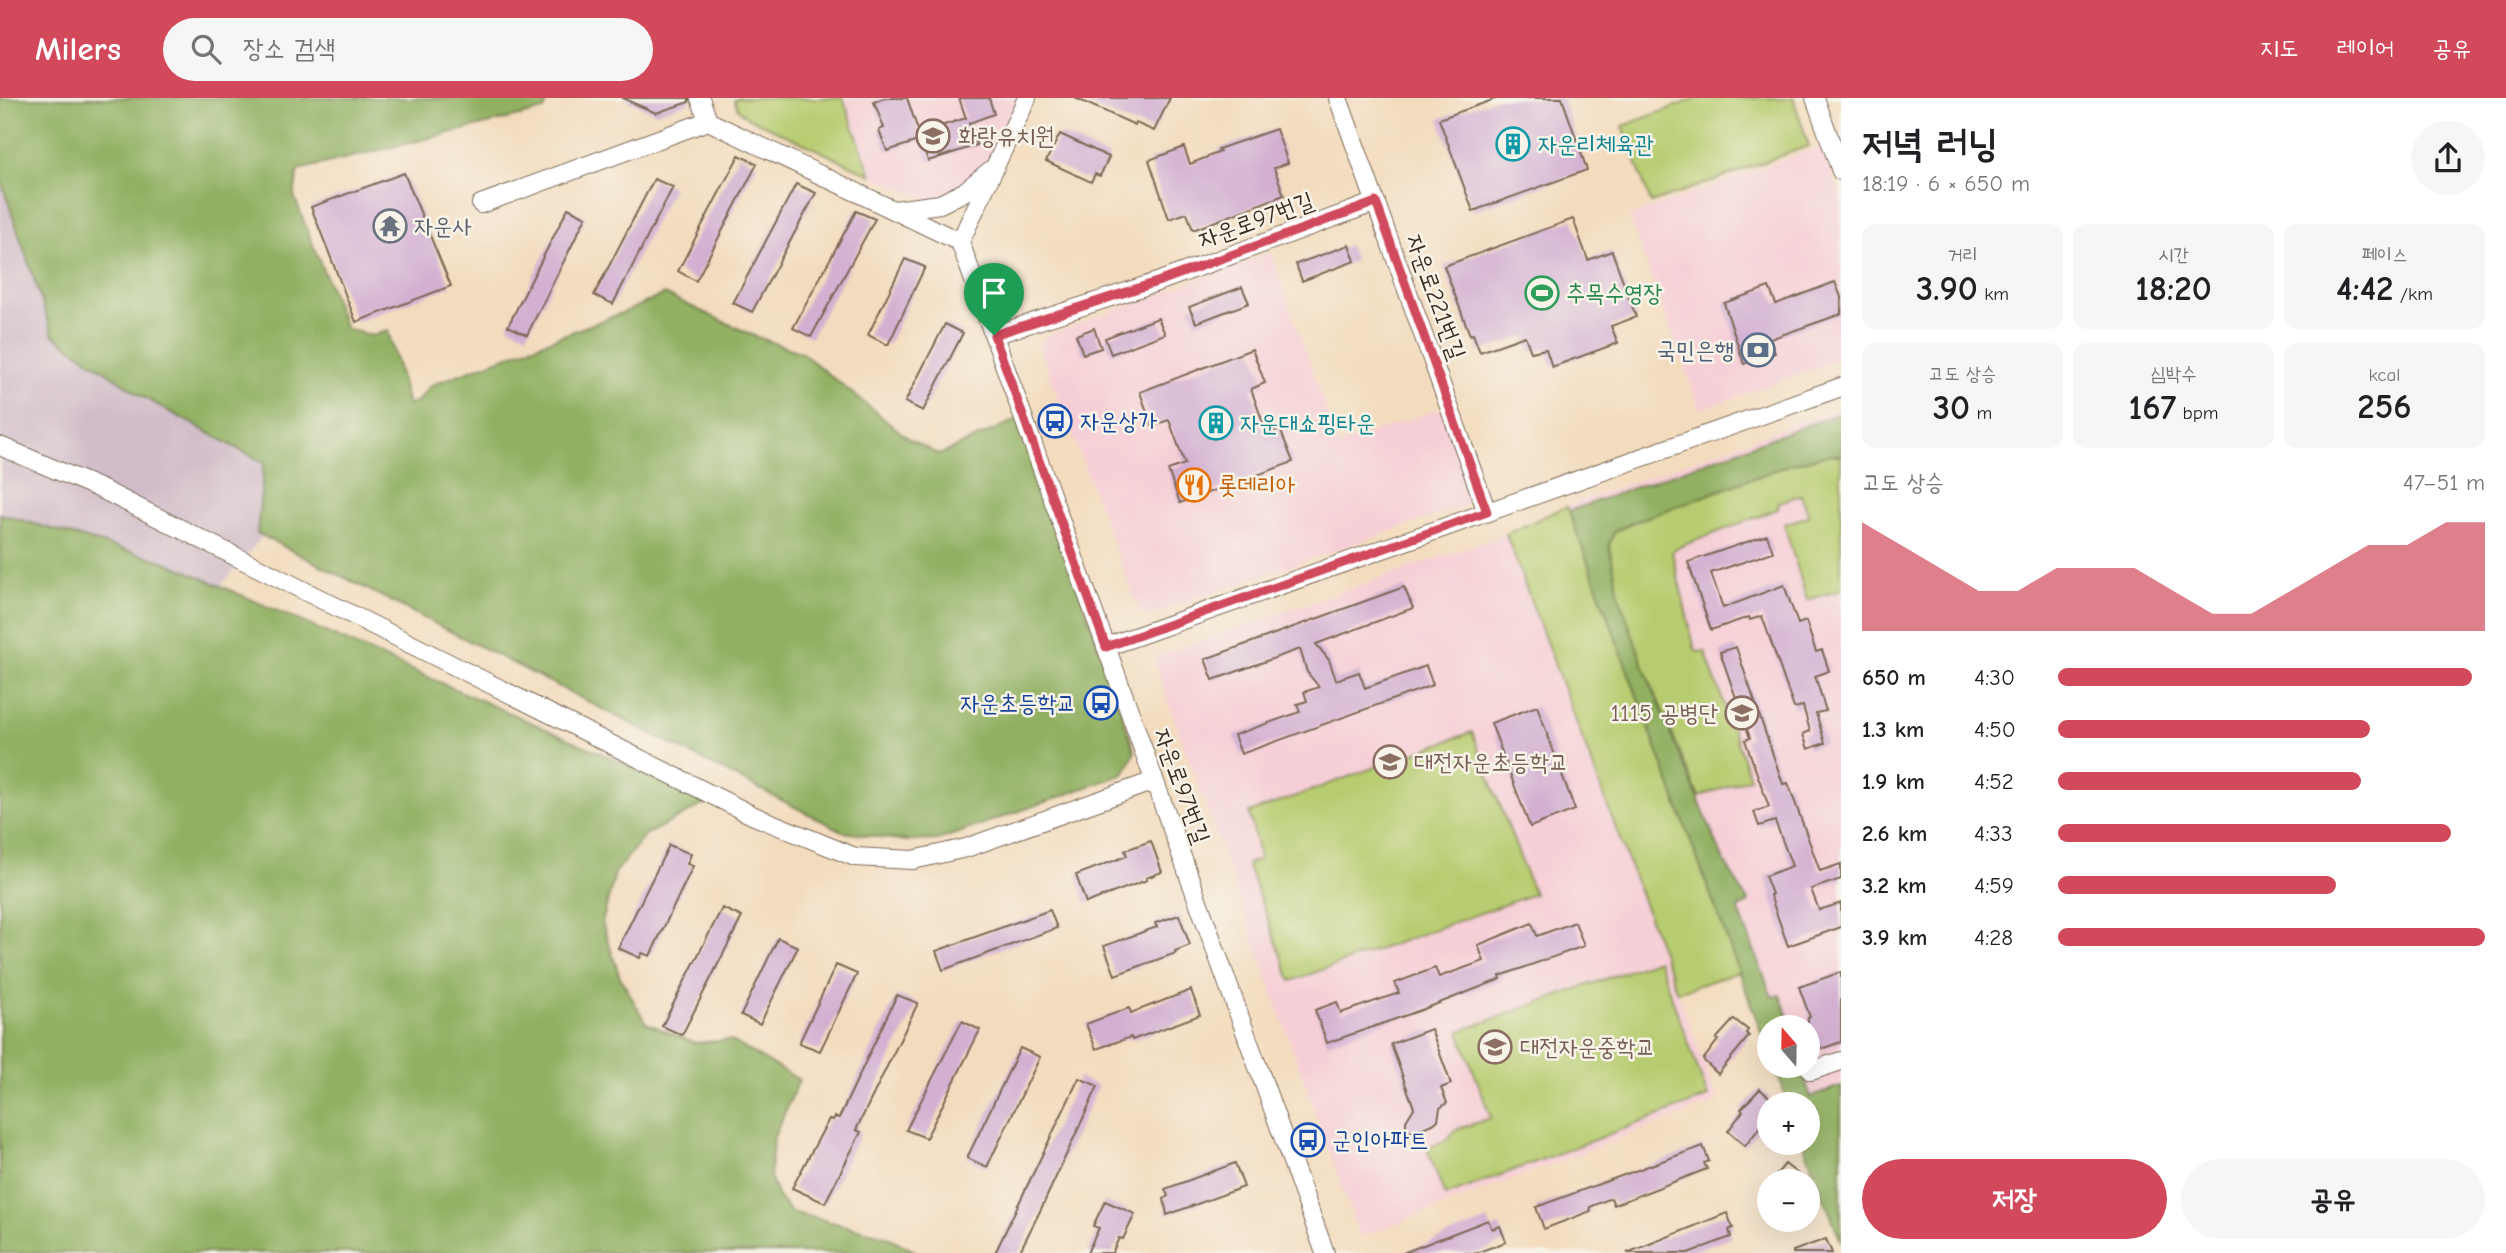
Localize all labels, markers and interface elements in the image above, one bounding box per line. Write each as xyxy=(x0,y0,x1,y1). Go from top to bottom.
search box xyxy=(163,18,653,81)
text: Milers xyxy=(35,30,121,68)
icon: search xyxy=(187,30,225,68)
text: 장소 검색 xyxy=(243,34,335,64)
text: 지도 xyxy=(2260,34,2298,62)
text: 레이어 xyxy=(2336,34,2394,62)
text: 공유 xyxy=(2432,34,2471,62)
school or university icon: 화랑유치원 xyxy=(914,117,952,155)
button: share xyxy=(2411,121,2485,195)
place label: 화랑유치원 xyxy=(958,122,1055,150)
text: 저녁 러닝 xyxy=(1862,122,1998,166)
building icon: 자운리체육관 xyxy=(1494,125,1532,163)
place label: 자운리체육관 xyxy=(1538,130,1654,158)
text: 18:19 · 6 × 650 m xyxy=(1862,170,2030,197)
street label: 자운로97번길 xyxy=(1195,186,1317,254)
temple icon: 자운사 xyxy=(371,207,409,245)
place label: 자운사 xyxy=(414,212,472,240)
street label: 자운로221번길 xyxy=(1400,231,1472,363)
text: 거리 xyxy=(1947,244,1978,266)
text: 시간 xyxy=(2158,244,2189,266)
text: 페이스 xyxy=(2362,244,2407,266)
pin xyxy=(964,263,1024,335)
text: 3.90 xyxy=(1916,268,1978,309)
text: 18:20 xyxy=(2135,268,2212,309)
text: 4:42 xyxy=(2336,268,2393,309)
icon: arrive xyxy=(975,274,1013,312)
sports icon: 추목수영장 xyxy=(1523,274,1561,312)
place label: 추목수영장 xyxy=(1566,279,1663,307)
text: km xyxy=(1978,283,2009,305)
text: /km xyxy=(2393,283,2433,305)
bank icon: 국민은행 xyxy=(1739,331,1777,369)
place label: 국민은행 xyxy=(1657,336,1734,364)
text: 고도 상승 xyxy=(1929,363,1996,385)
text: 심박수 xyxy=(2151,363,2196,385)
text: kcal xyxy=(2369,364,2400,386)
text: 256 xyxy=(2357,386,2412,427)
text: 30 xyxy=(1933,387,1970,428)
text: 167 xyxy=(2128,387,2176,428)
bus stop icon: 자운상가 xyxy=(1036,402,1074,440)
text: m xyxy=(1970,402,1992,424)
text: bpm xyxy=(2176,402,2219,424)
building icon: 자운대쇼핑타운 xyxy=(1197,404,1235,442)
place label: 자운상가 xyxy=(1080,407,1157,435)
place label: 자운대쇼핑타운 xyxy=(1240,409,1375,437)
restaurant icon: 롯데리아 xyxy=(1175,466,1213,504)
text: 고도 상승 xyxy=(1862,469,1944,496)
text: 47–51 m xyxy=(2403,469,2485,496)
place label: 롯데리아 xyxy=(1218,471,1295,499)
text: 650 m xyxy=(1862,664,1926,691)
text: 4:30 xyxy=(1974,664,2015,691)
bus stop icon: 자운초등학교 xyxy=(1082,684,1120,722)
place label: 자운초등학교 xyxy=(960,689,1076,717)
school or university icon: 1115 공병단 xyxy=(1723,694,1761,732)
place label: 1115 공병단 xyxy=(1611,699,1718,727)
text: 1.3 km xyxy=(1862,716,1924,743)
text: 4:50 xyxy=(1974,716,2016,743)
street label: 자운로97번길 xyxy=(1148,725,1216,847)
school or university icon: 대전자운초등학교 xyxy=(1371,743,1409,781)
place label: 대전자운초등학교 xyxy=(1414,748,1569,776)
text: 1.9 km xyxy=(1862,768,1925,795)
text: 4:52 xyxy=(1974,768,2014,795)
text: 2.6 km xyxy=(1862,820,1927,847)
text: 4:33 xyxy=(1974,820,2013,847)
text: 3.2 km xyxy=(1862,872,1927,899)
text: 4:59 xyxy=(1974,872,2014,899)
text: 3.9 km xyxy=(1862,924,1927,951)
text: 4:28 xyxy=(1974,924,2013,951)
north arrow xyxy=(1757,1015,1820,1078)
map controls xyxy=(1757,1015,1820,1232)
school or university icon: 대전자운중학교 xyxy=(1476,1028,1514,1066)
place label: 대전자운중학교 xyxy=(1520,1033,1655,1061)
button: + xyxy=(1757,1092,1820,1155)
bus stop icon: 군인아파트 xyxy=(1289,1121,1327,1159)
place label: 군인아파트 xyxy=(1332,1126,1429,1154)
button: 저장 xyxy=(1862,1159,2167,1239)
button: 공유 xyxy=(2181,1159,2485,1239)
button: − xyxy=(1757,1169,1820,1232)

